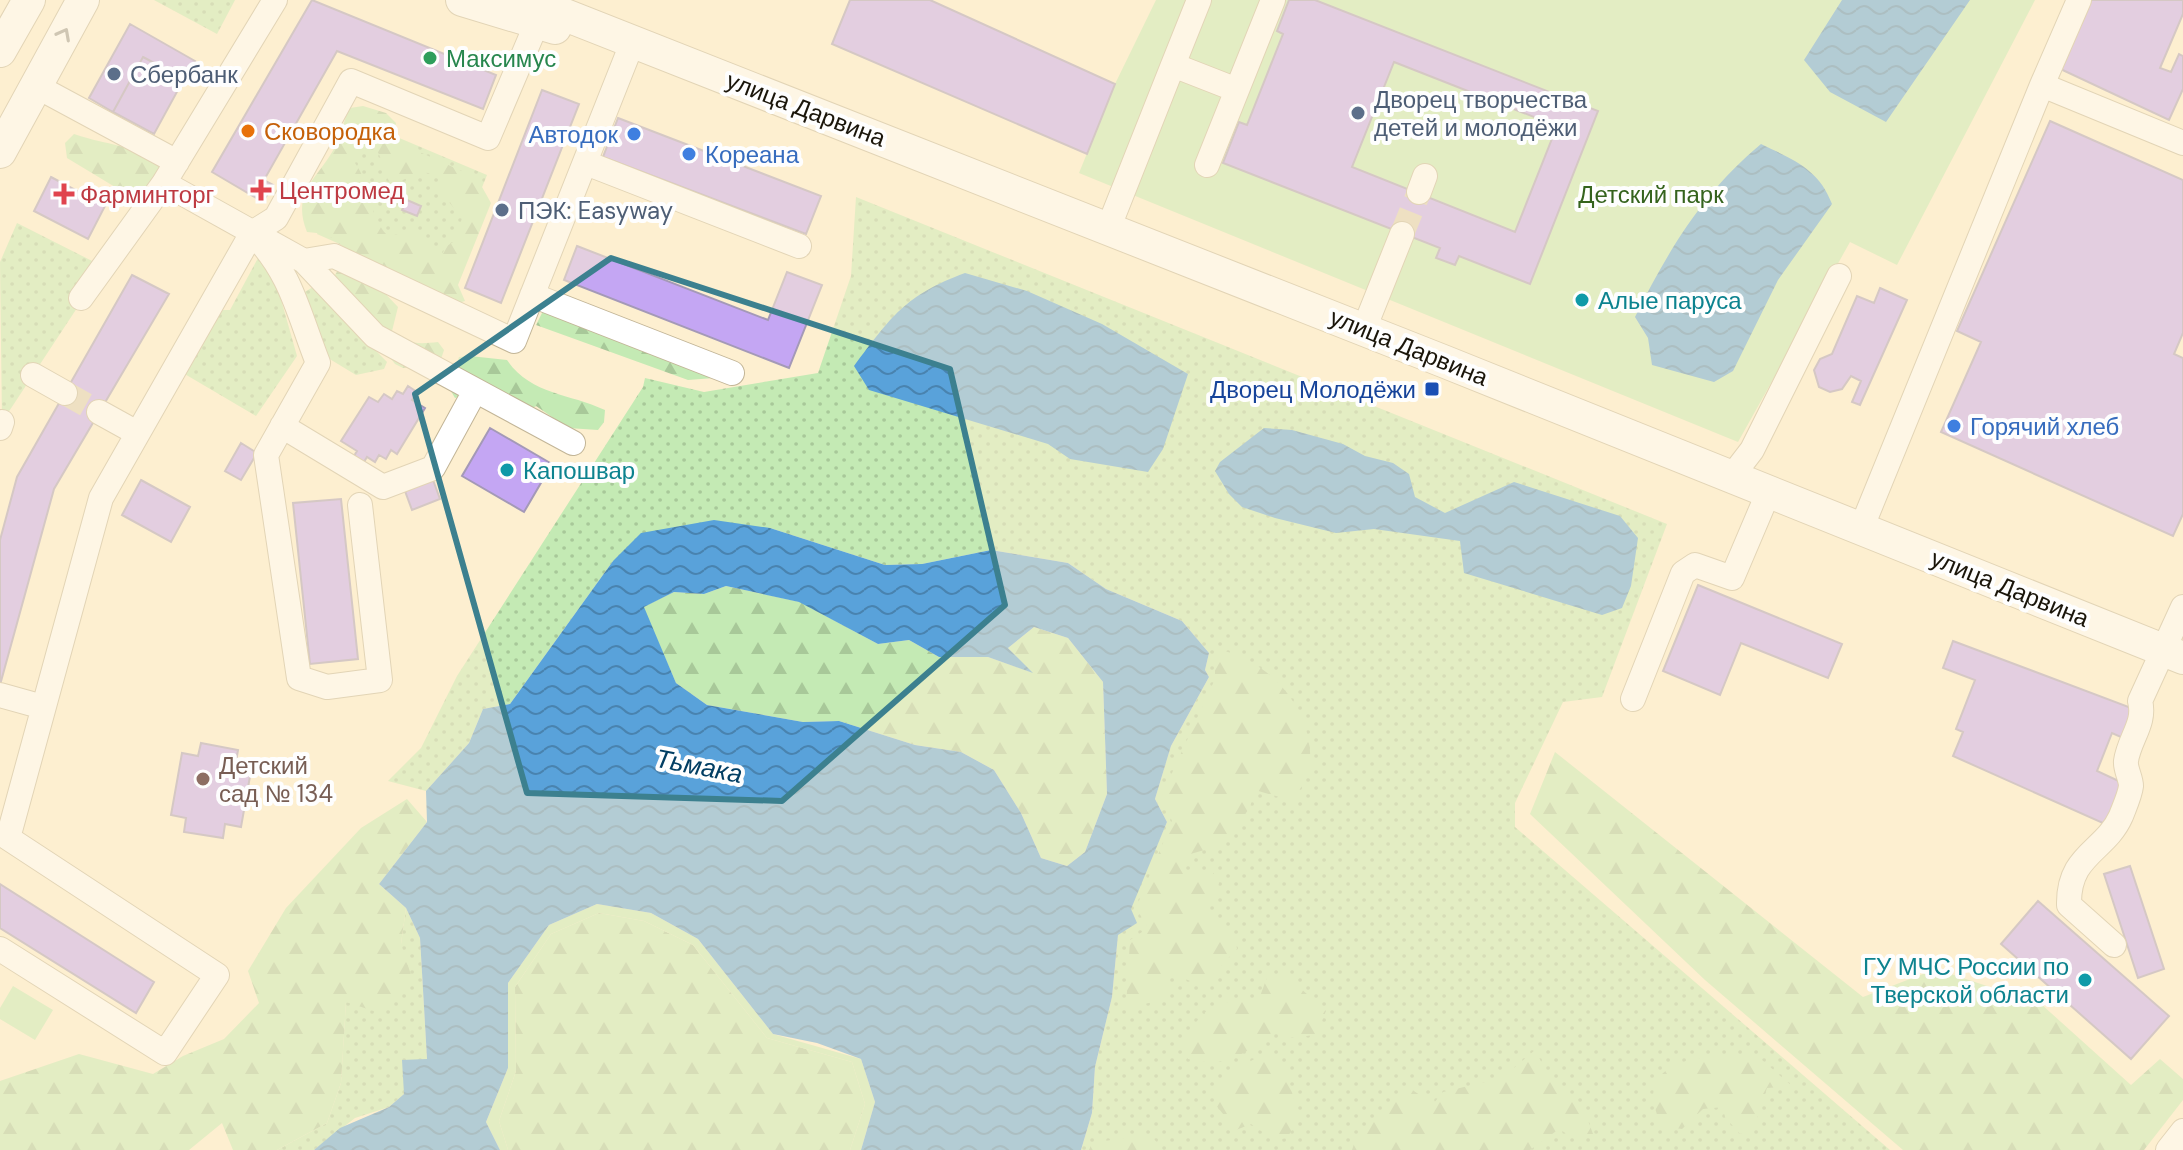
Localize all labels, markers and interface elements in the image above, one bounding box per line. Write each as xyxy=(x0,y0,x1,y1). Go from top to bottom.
one-way arrow xyxy=(55,28,70,43)
place label: Максимус xyxy=(446,43,556,74)
marker: Максимус xyxy=(421,49,439,67)
place label: Сбербанк xyxy=(130,59,238,90)
street label: улица Дарвина xyxy=(722,64,891,154)
marker: Сбербанк xyxy=(105,65,123,83)
place label: Дворец творчества детей и молодёжи xyxy=(1374,84,1588,143)
marker: Дворец творчества детей и молодёжи xyxy=(1349,104,1367,122)
place label: Сковородка xyxy=(264,116,396,147)
place label: Автодок xyxy=(528,119,619,150)
marker: Сковородка xyxy=(239,122,257,140)
marker: Автодок xyxy=(625,125,643,143)
place label: Кореана xyxy=(705,139,800,170)
marker: Кореана xyxy=(680,145,698,163)
place label: Центромед xyxy=(279,175,404,206)
place label: Фарминторг xyxy=(80,179,215,210)
marker: Центромед xyxy=(250,179,272,201)
park label: Детский парк xyxy=(1578,179,1724,210)
marker: Фарминторг xyxy=(55,185,73,203)
place label: ПЭК: Easyway xyxy=(518,195,673,226)
marker: ПЭК: Easyway xyxy=(493,201,511,219)
place label: Алые паруса xyxy=(1598,285,1742,316)
marker: Алые паруса xyxy=(1573,291,1591,309)
street label: улица Дарвина xyxy=(1325,301,1493,393)
place label: Дворец Молодёжи xyxy=(1210,374,1416,405)
marker: Дворец Молодёжи xyxy=(1423,380,1441,398)
place label: Горячий хлеб xyxy=(1970,411,2119,442)
marker: Горячий хлеб xyxy=(1945,417,1963,435)
place label: Капошвар xyxy=(523,455,635,486)
marker: Капошвар xyxy=(498,461,516,479)
street label: улица Дарвина xyxy=(1926,542,2094,634)
water label: Тьмака xyxy=(653,741,745,791)
place label: Детский сад № 134 xyxy=(219,750,333,809)
marker: Детский сад № 134 xyxy=(194,770,212,788)
place label: ГУ МЧС России по Тверской области xyxy=(1863,951,2069,1010)
marker: ГУ МЧС России по Тверской области xyxy=(2076,971,2094,989)

